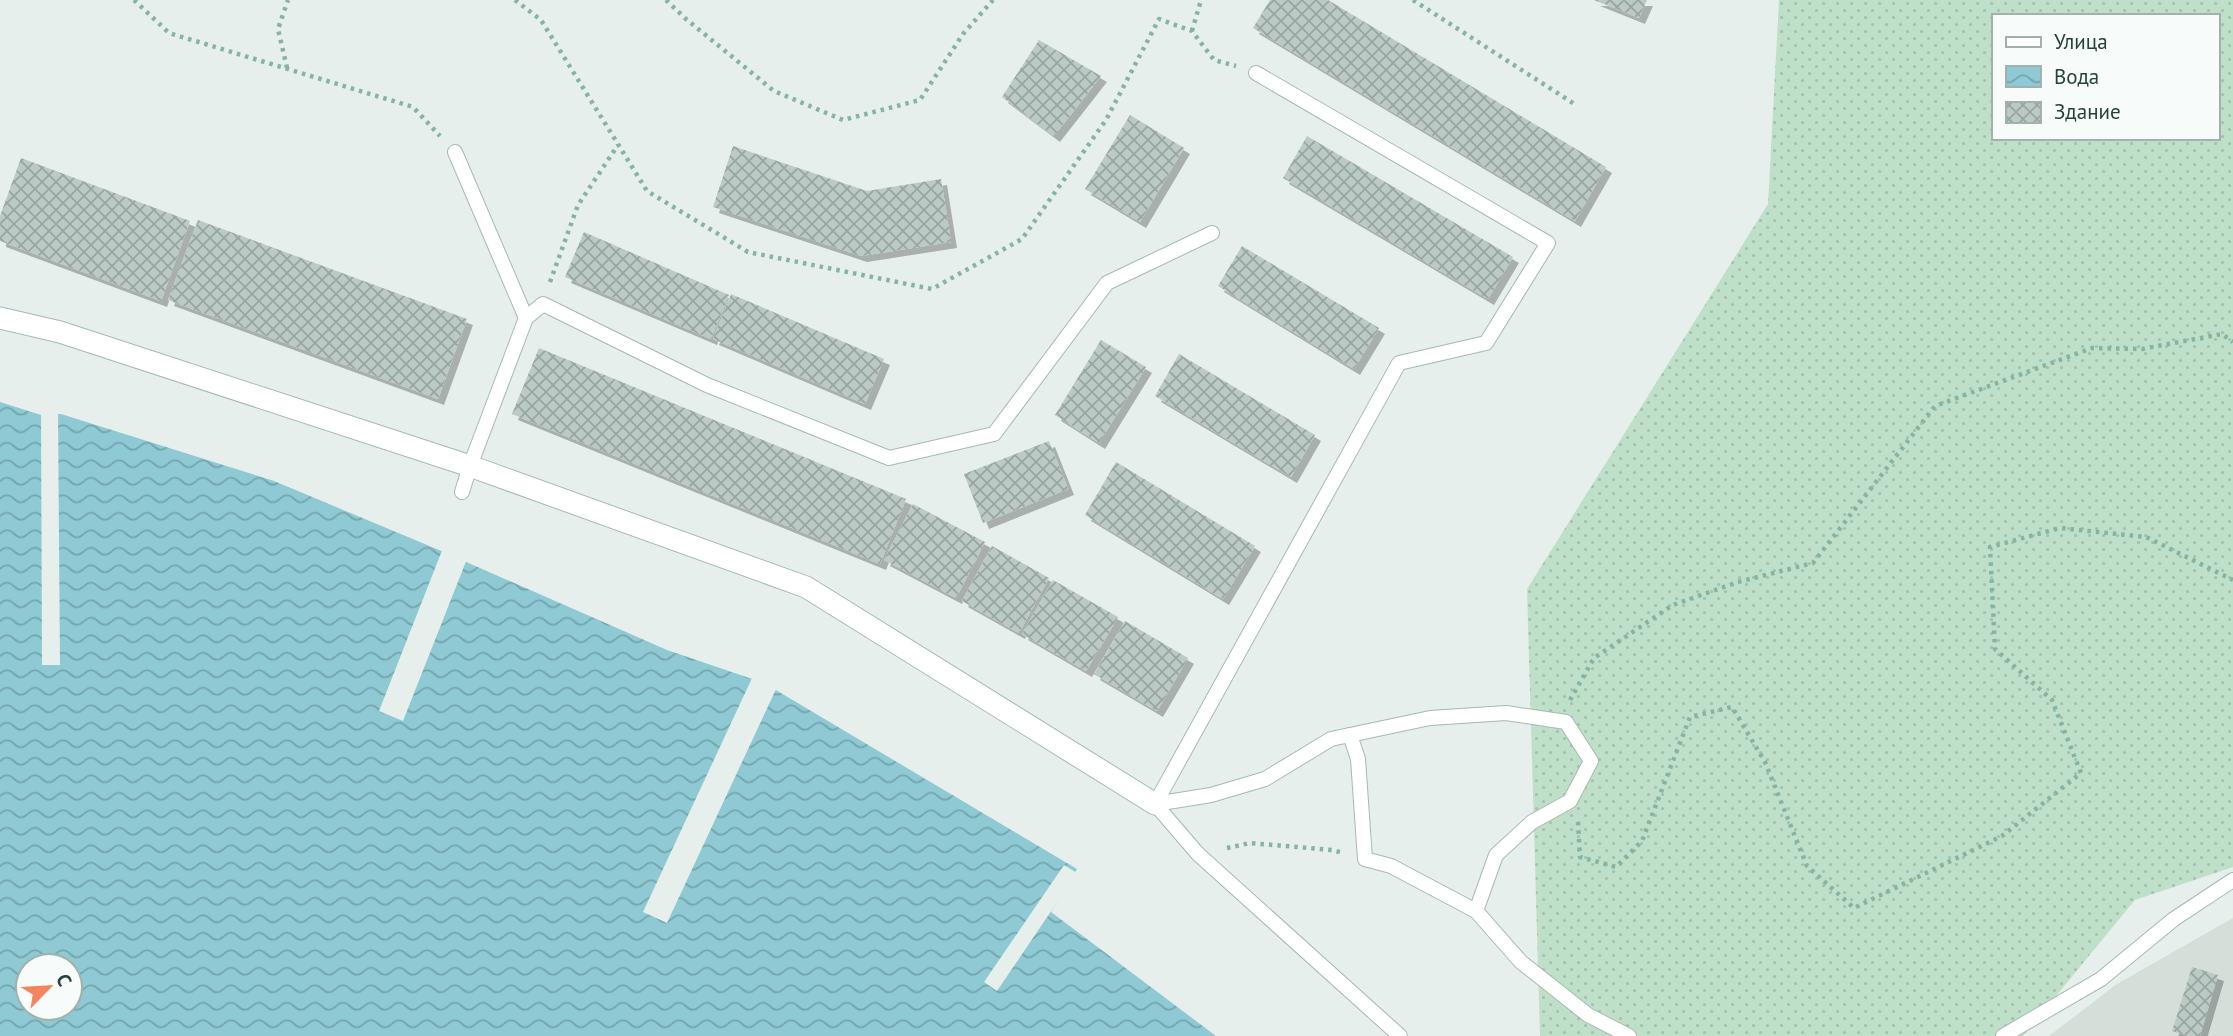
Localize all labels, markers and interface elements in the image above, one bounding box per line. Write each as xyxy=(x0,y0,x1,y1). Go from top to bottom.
legend xyxy=(1992,14,2219,140)
text: Улица xyxy=(2054,28,2108,55)
text: Вода xyxy=(2054,63,2099,90)
text: Здание xyxy=(2054,98,2121,125)
north arrow xyxy=(14,952,84,1022)
text: С xyxy=(51,970,78,990)

